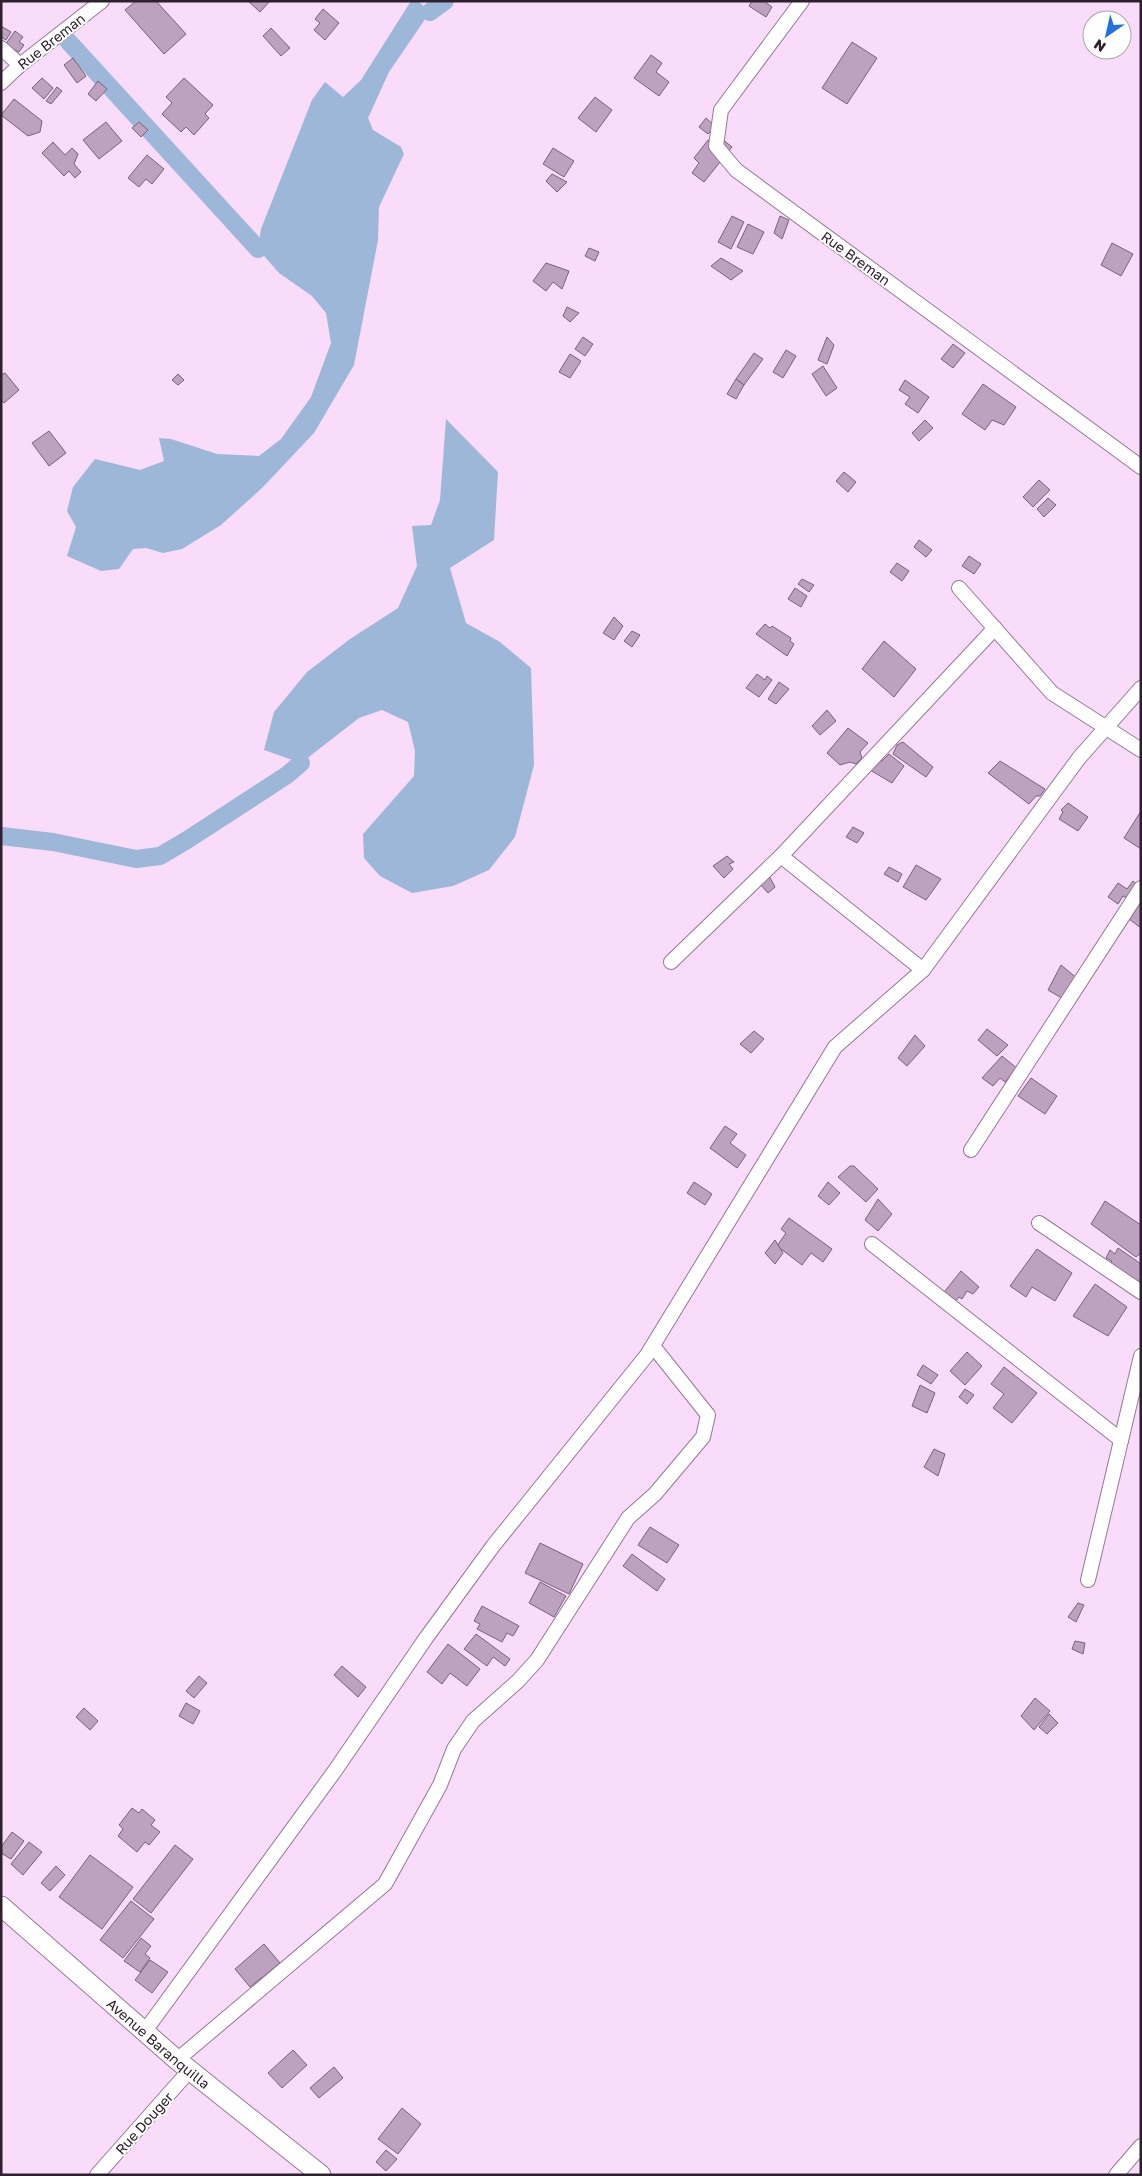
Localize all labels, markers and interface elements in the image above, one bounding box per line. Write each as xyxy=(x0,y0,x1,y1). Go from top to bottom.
street label: Rue Breman xyxy=(14,9,88,73)
north arrow xyxy=(1082,10,1132,60)
text: N xyxy=(1090,36,1109,56)
street label: Rue Breman xyxy=(818,227,894,289)
street label: Avenue Baranquilla xyxy=(104,1994,214,2092)
street label: Rue Douger xyxy=(112,2088,177,2158)

